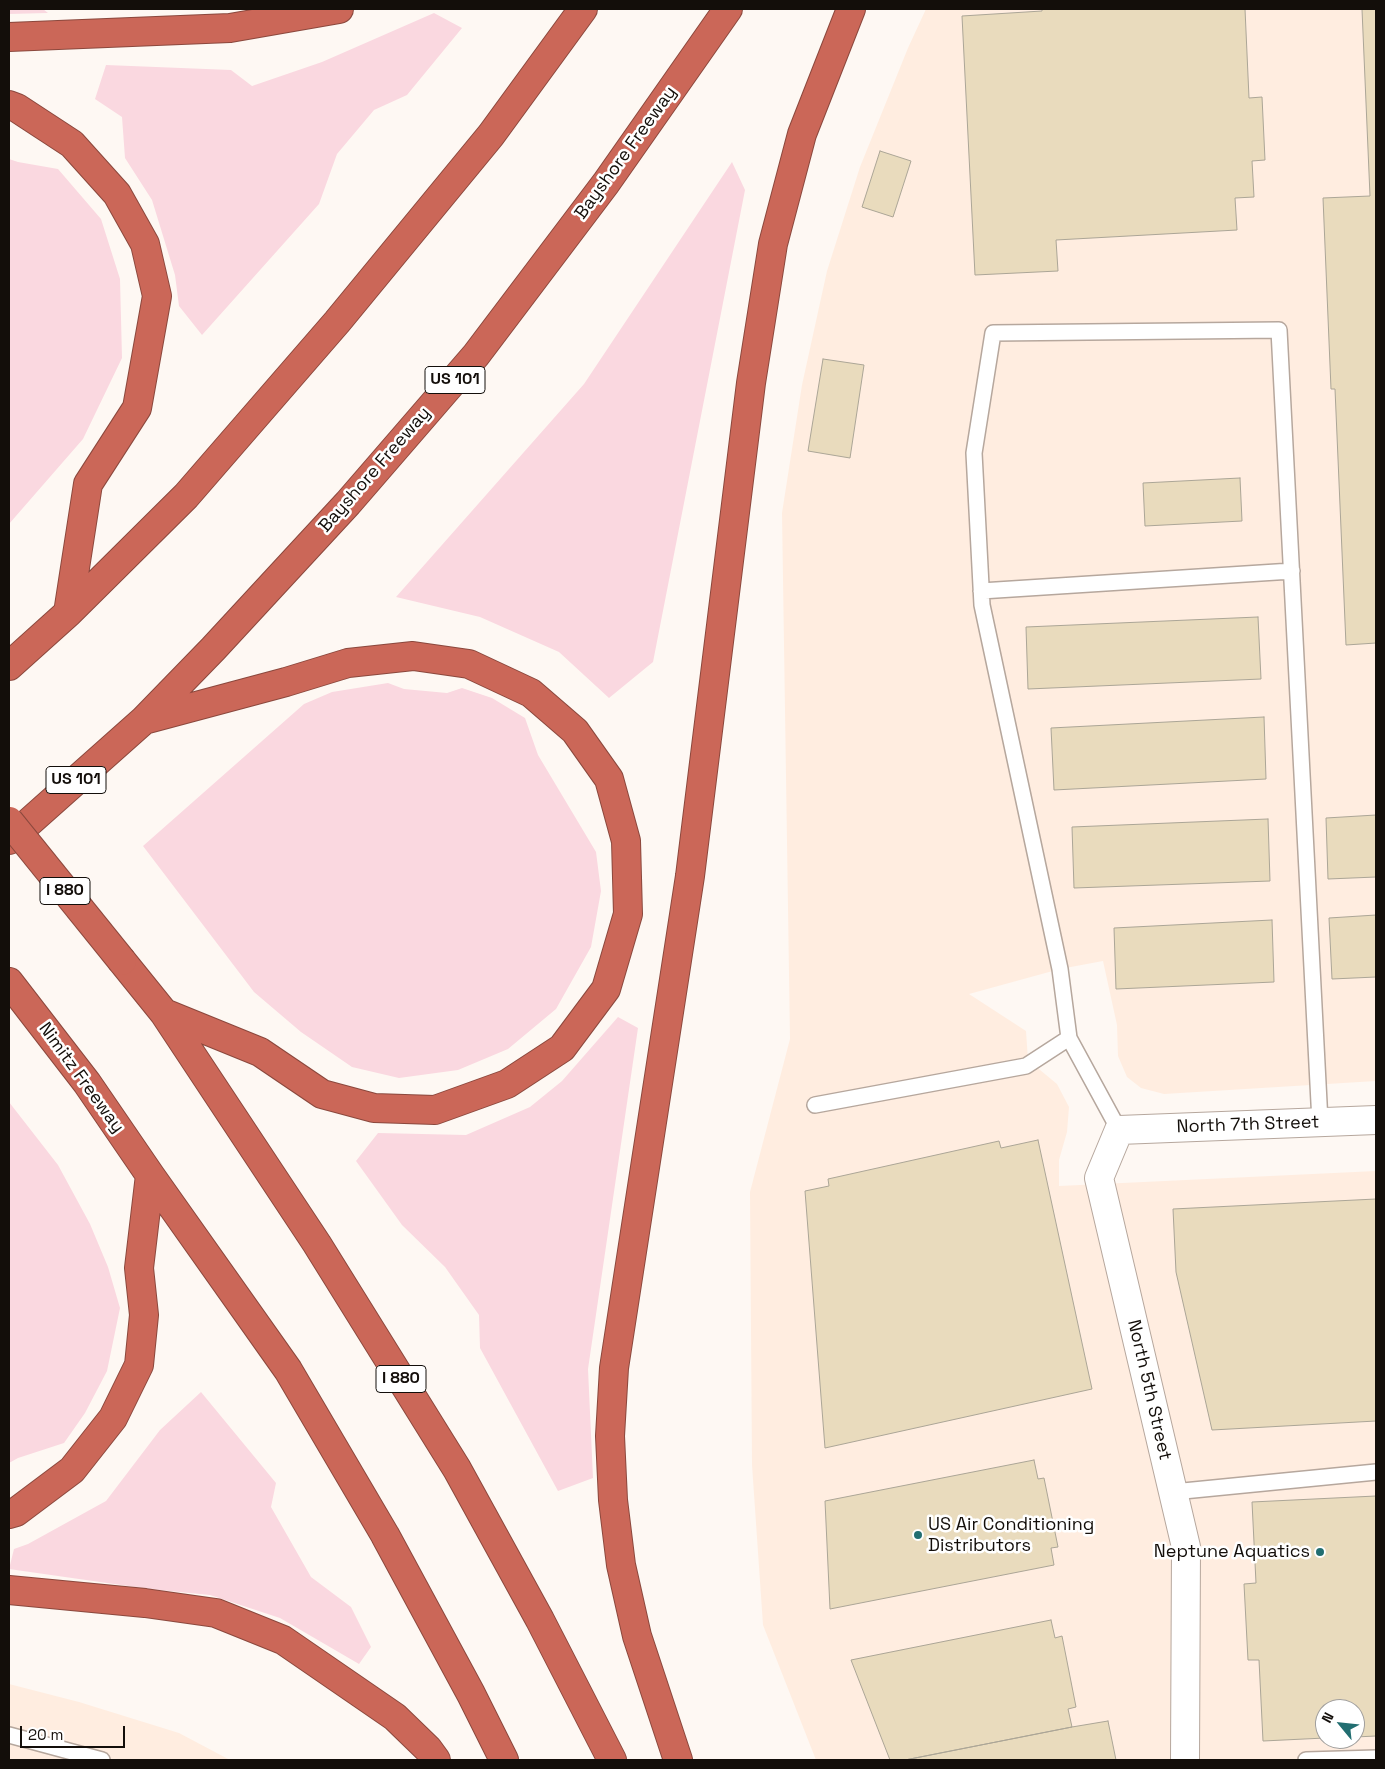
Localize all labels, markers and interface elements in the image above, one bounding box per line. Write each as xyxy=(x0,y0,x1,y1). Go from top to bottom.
street label: Bayshore Freeway xyxy=(570,82,682,224)
road number: US 101 xyxy=(425,366,485,394)
street label: Bayshore Freeway xyxy=(315,403,435,537)
road number: US 101 xyxy=(46,766,106,794)
road number: I 880 xyxy=(40,878,90,904)
street label: Nimitz Freeway xyxy=(34,1019,128,1137)
street label: North 7th Street xyxy=(1176,1112,1320,1138)
street label: North 5th Street xyxy=(1122,1318,1176,1462)
road number: I 880 xyxy=(376,1366,426,1392)
place label: US Air Conditioning Distributors xyxy=(928,1514,1094,1556)
marker: US Air Conditioning Distributors xyxy=(912,1529,924,1541)
place label: Neptune Aquatics xyxy=(1154,1541,1310,1563)
marker: Neptune Aquatics xyxy=(1314,1546,1326,1558)
north arrow xyxy=(1315,1699,1365,1749)
text: N xyxy=(1317,1709,1338,1726)
scale bar xyxy=(22,1716,128,1748)
text: 20 m xyxy=(28,1725,63,1744)

